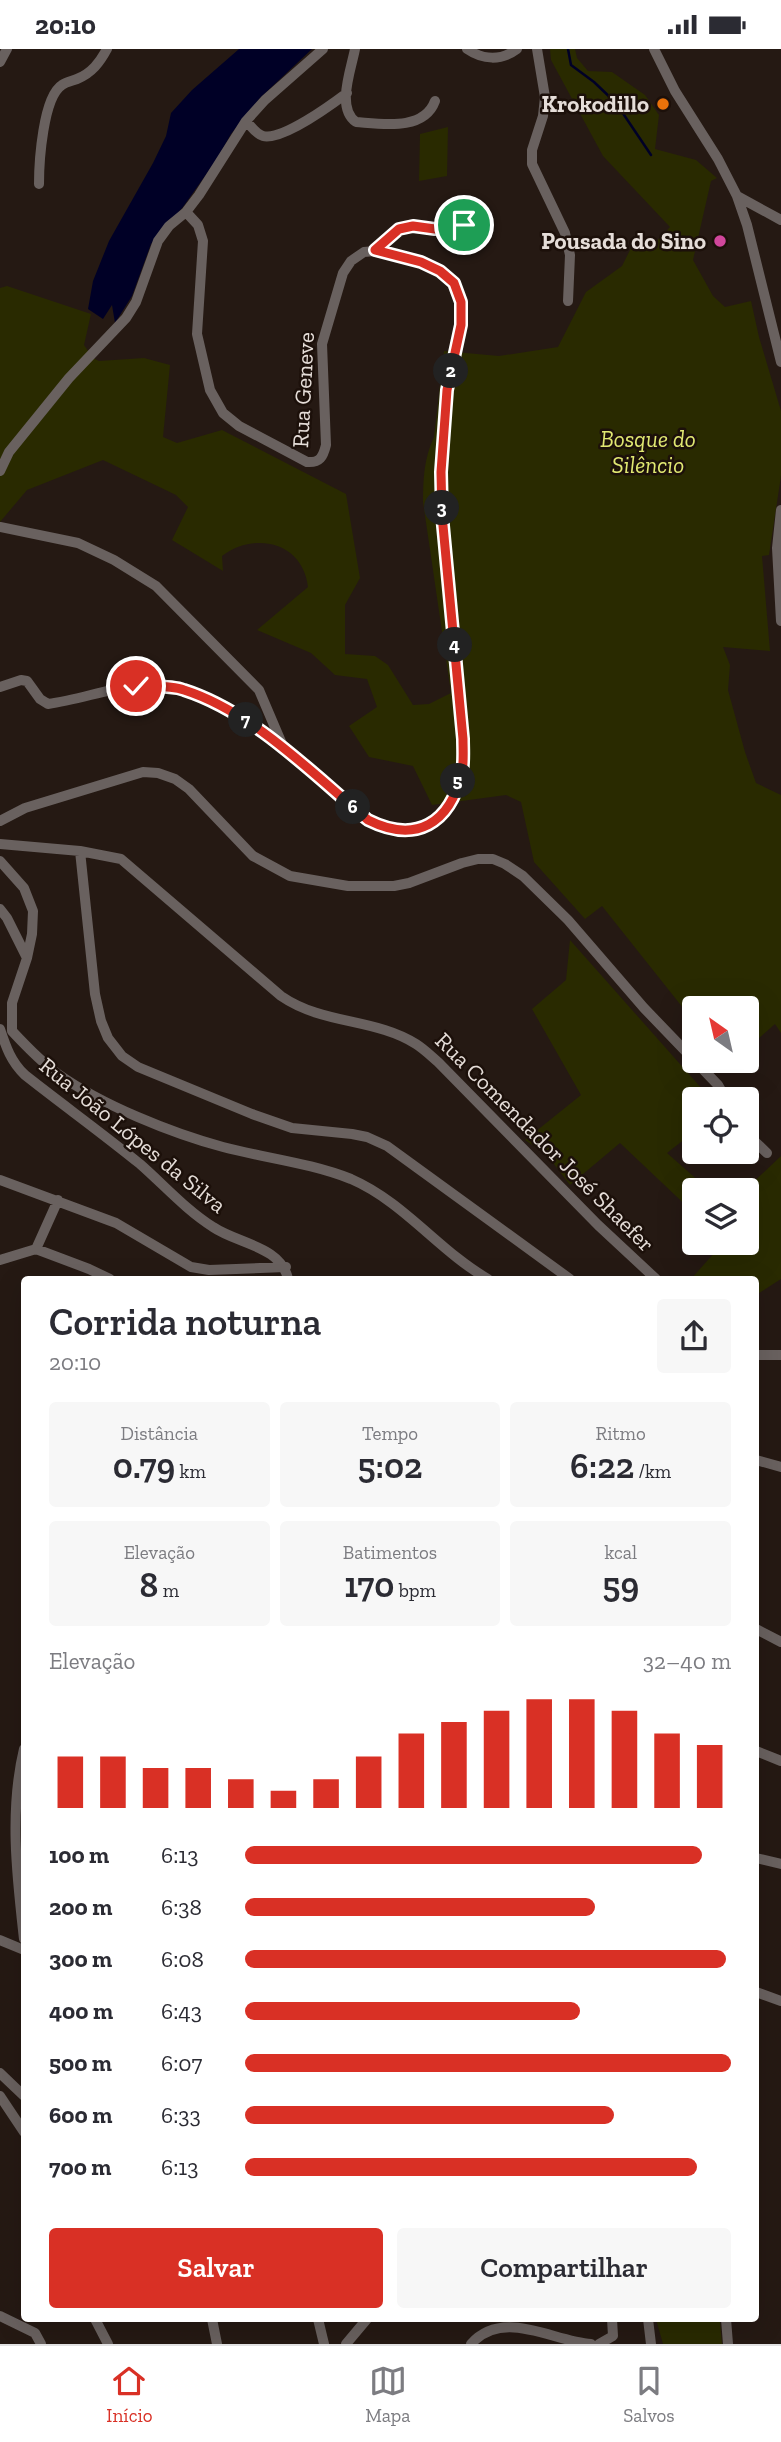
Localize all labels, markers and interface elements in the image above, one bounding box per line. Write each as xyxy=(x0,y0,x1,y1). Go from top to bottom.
text: 20:10 xyxy=(35,9,96,41)
place label: Krokodillo xyxy=(542,90,649,118)
marker: Krokodillo xyxy=(655,96,671,112)
pin xyxy=(434,195,494,255)
icon: arrive xyxy=(445,206,483,244)
place label: Pousada do Sino xyxy=(541,227,706,255)
marker: Pousada do Sino xyxy=(712,233,728,249)
street label: Rua Geneve xyxy=(286,331,320,449)
pin: 2 xyxy=(434,353,468,389)
text: 2 xyxy=(445,359,456,382)
park label: Bosque do Silêncio xyxy=(600,425,696,479)
pin: 3 xyxy=(424,491,460,525)
text: 3 xyxy=(436,496,447,519)
pin: 4 xyxy=(438,627,472,663)
text: 4 xyxy=(449,633,460,656)
pin xyxy=(106,656,166,716)
icon: check xyxy=(117,667,155,705)
pin: 7 xyxy=(229,703,264,737)
text: 7 xyxy=(241,708,250,731)
pin: 5 xyxy=(440,763,476,799)
text: 5 xyxy=(453,769,462,792)
pin: 6 xyxy=(336,789,370,825)
text: 6 xyxy=(347,795,358,818)
north arrow xyxy=(682,996,760,1073)
map controls xyxy=(682,996,759,1255)
street label: Rua Comendador José Shaefer xyxy=(429,1026,661,1258)
street label: Rua João Lópes da Silva xyxy=(34,1051,232,1219)
button: locate xyxy=(682,1087,759,1164)
button: layers xyxy=(682,1178,759,1255)
text: Corrida noturna xyxy=(49,1299,321,1345)
button: share xyxy=(657,1299,731,1373)
text: 20:10 xyxy=(49,1348,101,1376)
text: Distância xyxy=(121,1422,198,1445)
text: Tempo xyxy=(362,1422,418,1445)
text: Ritmo xyxy=(596,1422,646,1445)
text: 0.79 xyxy=(113,1445,175,1487)
text: 5:02 xyxy=(357,1445,423,1487)
text: 6:22 xyxy=(570,1445,634,1487)
text: km xyxy=(175,1460,206,1483)
text: /km xyxy=(634,1460,671,1483)
text: Elevação xyxy=(124,1541,195,1564)
text: Batimentos xyxy=(343,1541,437,1564)
text: kcal xyxy=(604,1541,637,1564)
text: 8 xyxy=(140,1564,158,1606)
text: 170 xyxy=(344,1564,395,1606)
text: 59 xyxy=(602,1564,639,1606)
text: m xyxy=(158,1579,179,1602)
text: bpm xyxy=(395,1579,436,1602)
text: Elevação xyxy=(49,1647,135,1675)
text: 32–40 m xyxy=(643,1647,731,1675)
text: 100 m xyxy=(49,1841,109,1869)
text: 6:13 xyxy=(161,1841,198,1869)
text: 200 m xyxy=(49,1893,112,1921)
text: 6:38 xyxy=(161,1893,202,1921)
text: 300 m xyxy=(49,1945,112,1973)
text: 6:08 xyxy=(161,1945,204,1973)
text: 400 m xyxy=(49,1997,113,2025)
text: 6:43 xyxy=(161,1997,202,2025)
text: 500 m xyxy=(49,2049,112,2077)
text: 6:07 xyxy=(161,2049,202,2077)
text: 600 m xyxy=(49,2101,112,2129)
text: 6:33 xyxy=(161,2101,201,2129)
text: 700 m xyxy=(49,2153,111,2181)
text: 6:13 xyxy=(161,2153,198,2181)
button: Salvar xyxy=(49,2228,383,2308)
button: Compartilhar xyxy=(397,2228,731,2308)
tab: Início xyxy=(106,2362,152,2427)
tab: Mapa xyxy=(365,2362,411,2427)
tab: Salvos xyxy=(623,2362,675,2427)

